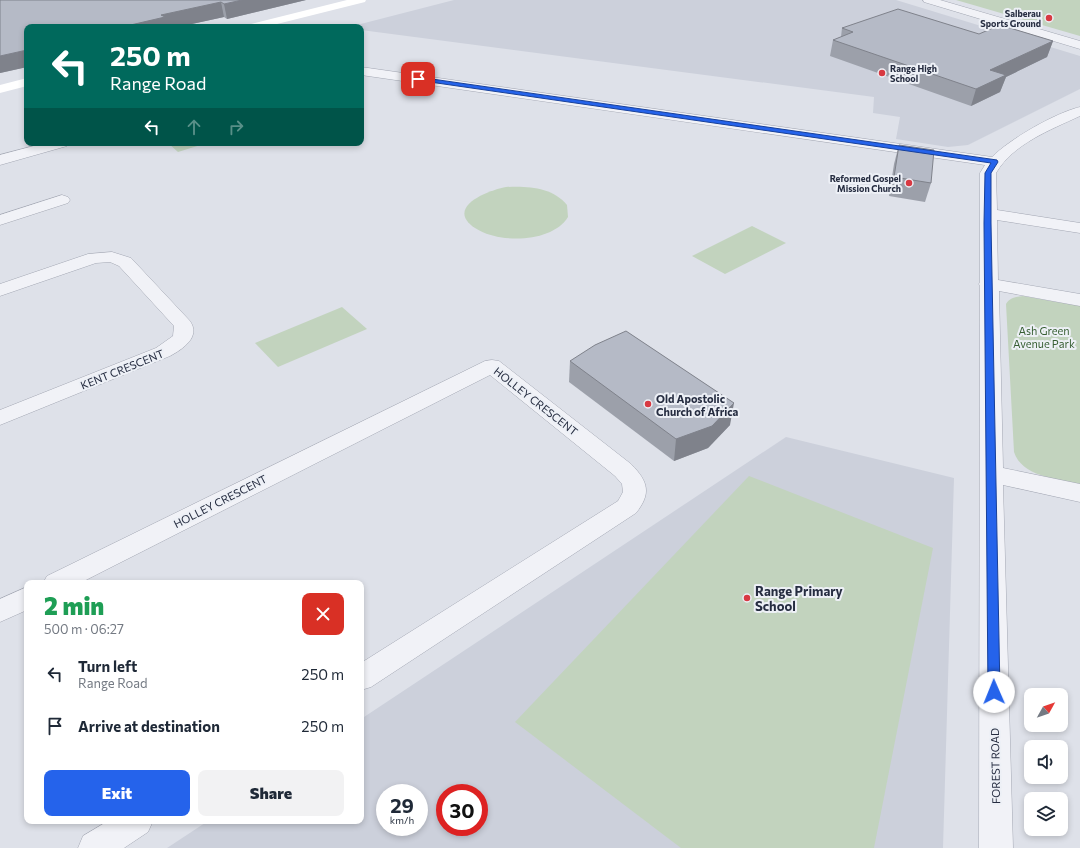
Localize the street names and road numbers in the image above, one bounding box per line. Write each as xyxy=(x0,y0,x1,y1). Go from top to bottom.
street label: KENT CRESCENT xyxy=(78,346,166,392)
street label: HOLLEY CRESCENT xyxy=(491,364,581,438)
street label: HOLLEY CRESCENT xyxy=(171,472,269,530)
street label: FOREST ROAD xyxy=(988,728,1002,804)

